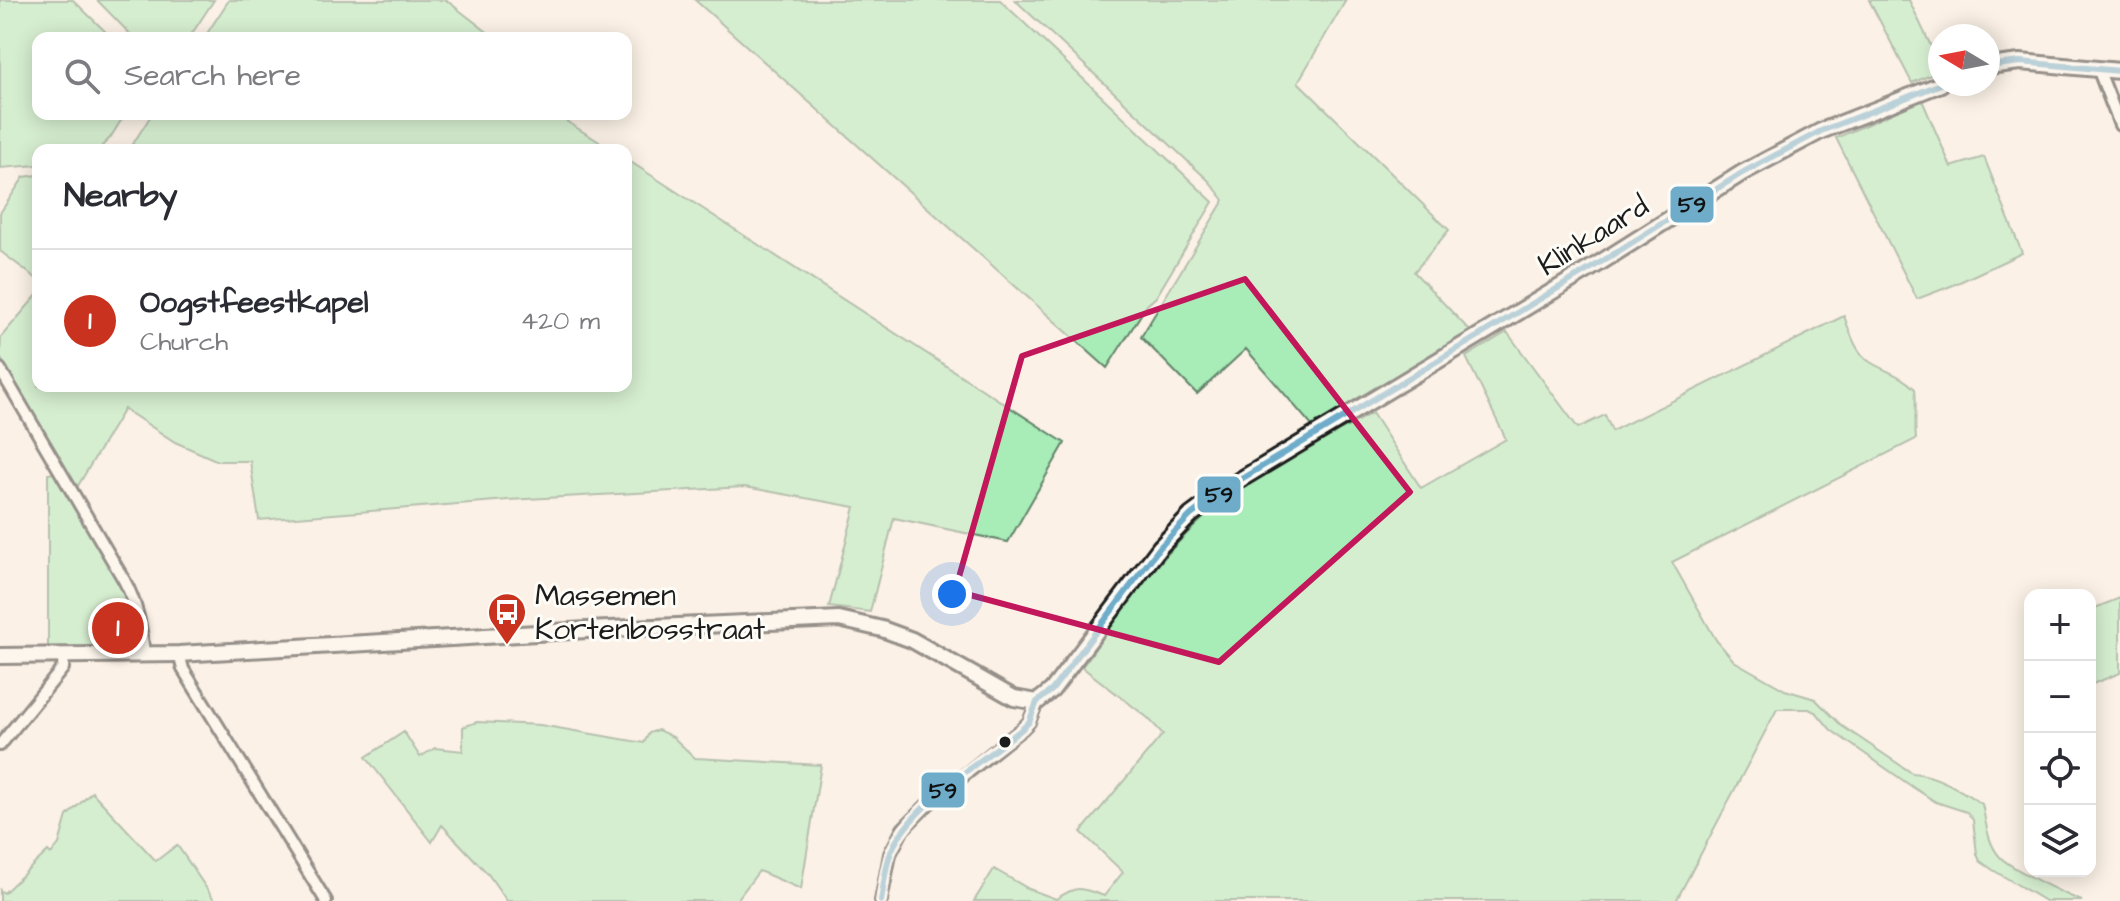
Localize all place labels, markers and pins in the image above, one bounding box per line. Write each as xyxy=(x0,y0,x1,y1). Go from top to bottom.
place label: Massemen Kortenbosstraat xyxy=(535,575,765,651)
bus stop icon: Massemen Kortenbosstraat xyxy=(486,591,528,646)
pin: 1 xyxy=(92,598,144,658)
unlabelled marker xyxy=(997,734,1013,750)

